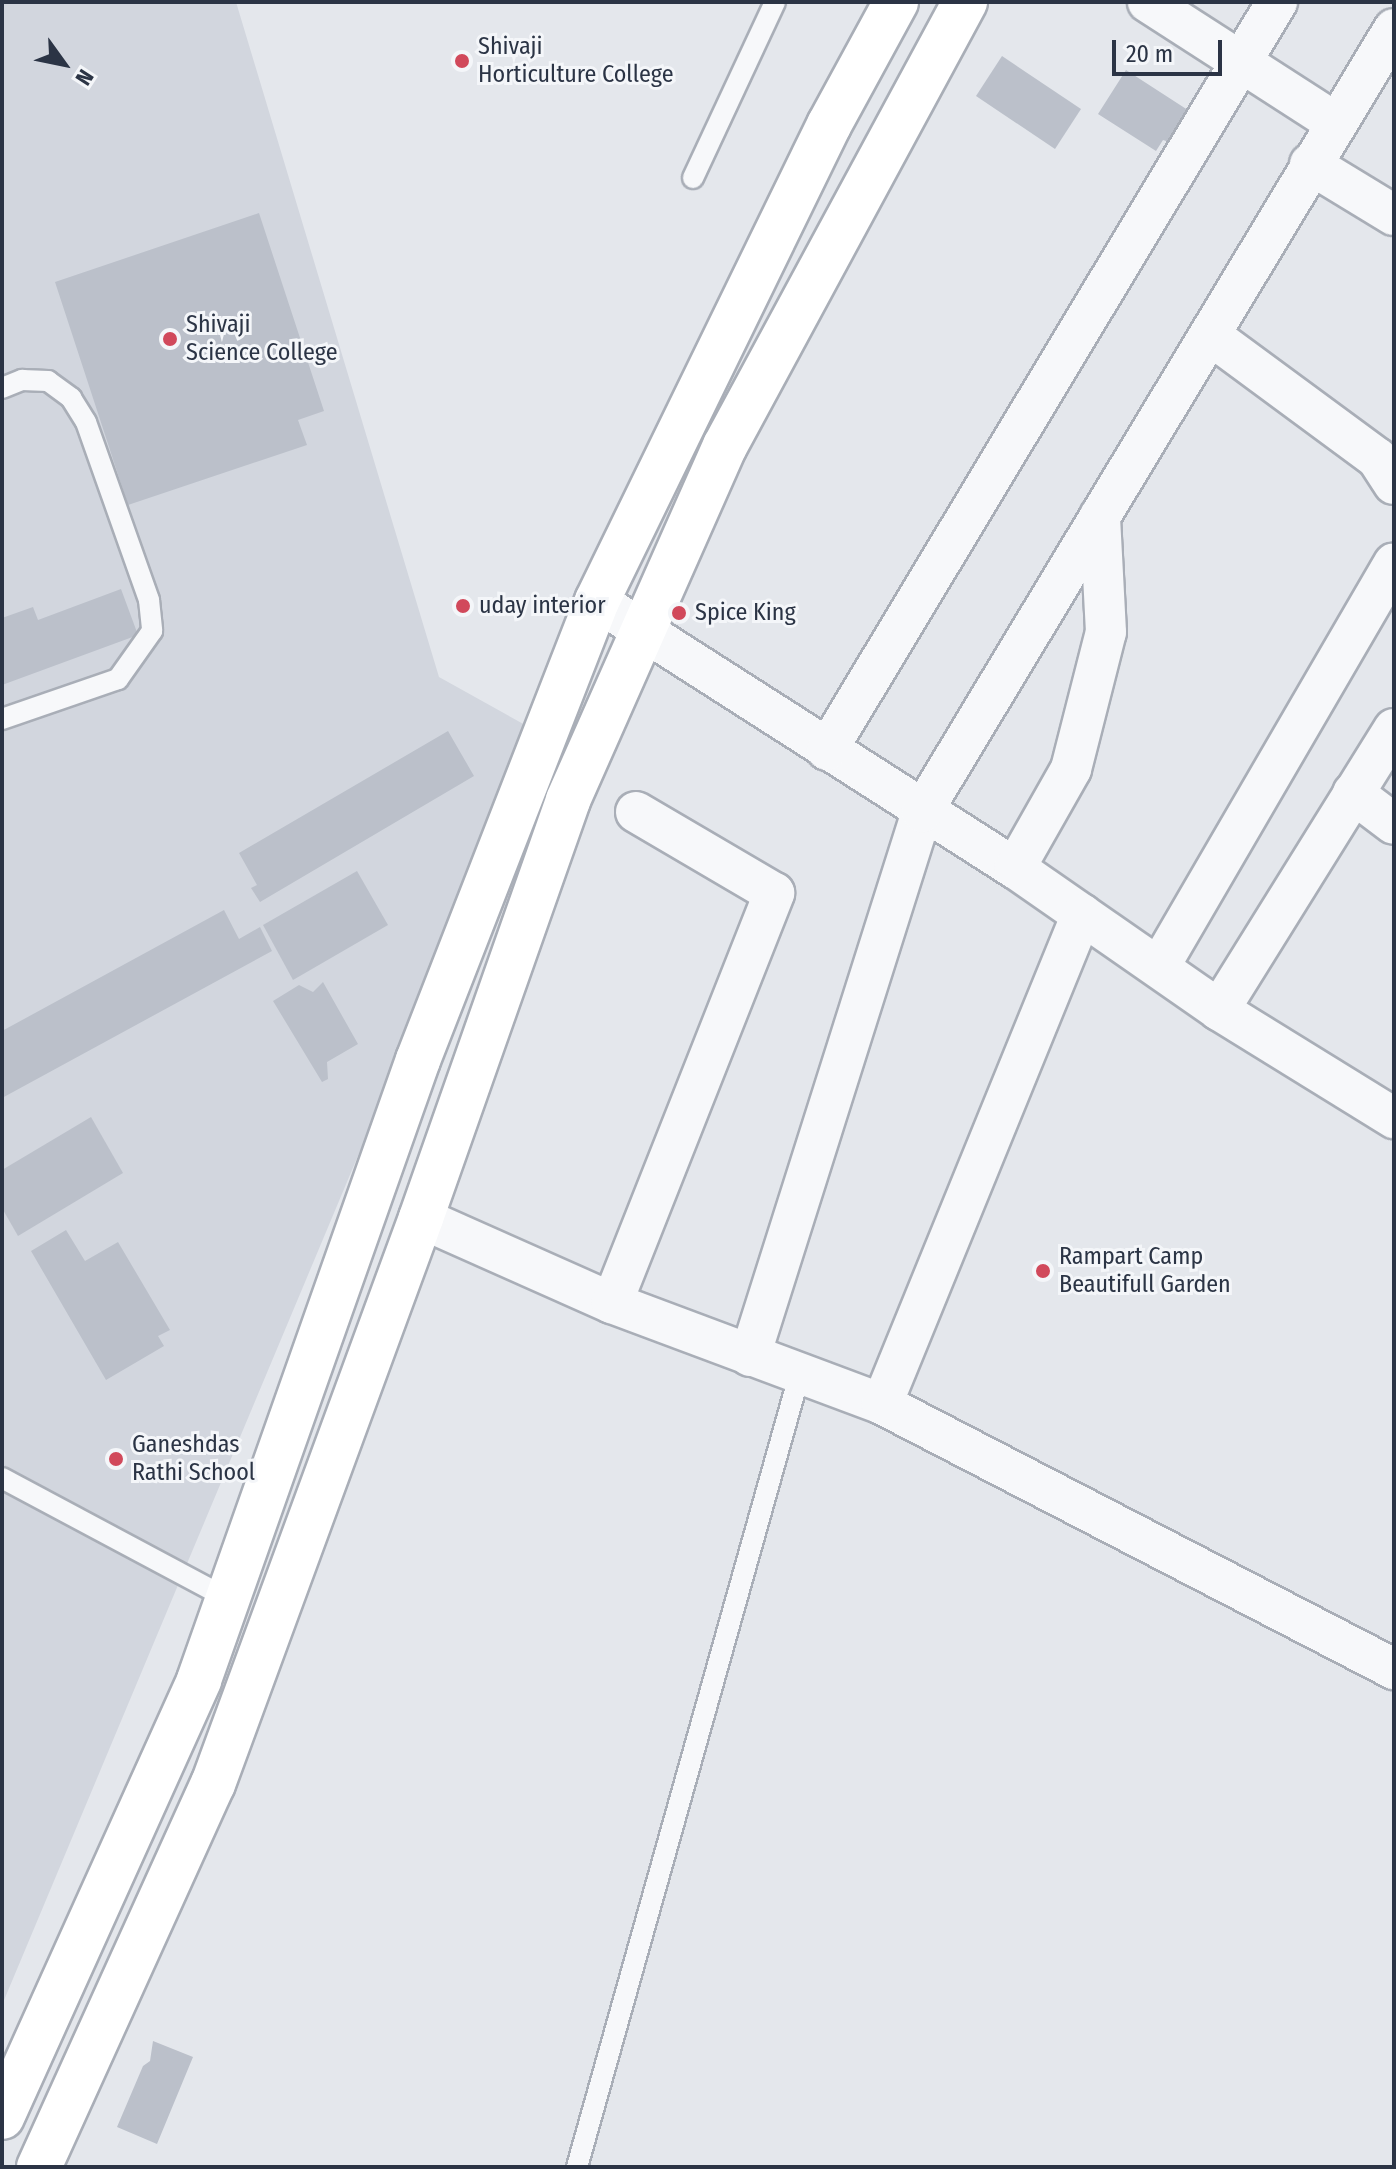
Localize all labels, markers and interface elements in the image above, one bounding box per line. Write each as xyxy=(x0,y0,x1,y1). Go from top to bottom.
north arrow xyxy=(24,24,104,104)
scale bar xyxy=(1116,24,1226,74)
place label: Shivaji Horticulture College xyxy=(478,33,674,89)
text: 20 m xyxy=(1126,40,1173,68)
marker: Shivaji Horticulture College xyxy=(453,52,471,70)
text: N xyxy=(70,64,99,90)
place label: Shivaji Science College xyxy=(186,311,338,367)
marker: Shivaji Science College xyxy=(161,330,179,348)
place label: uday interior xyxy=(479,592,606,620)
marker: uday interior xyxy=(454,597,472,615)
place label: Spice King xyxy=(695,599,796,627)
marker: Spice King xyxy=(670,604,688,622)
place label: Rampart Camp Beautifull Garden xyxy=(1059,1243,1231,1299)
marker: Rampart Camp Beautifull Garden xyxy=(1034,1262,1052,1280)
place label: Ganeshdas Rathi School xyxy=(132,1431,255,1487)
marker: Ganeshdas Rathi School xyxy=(107,1450,125,1468)

